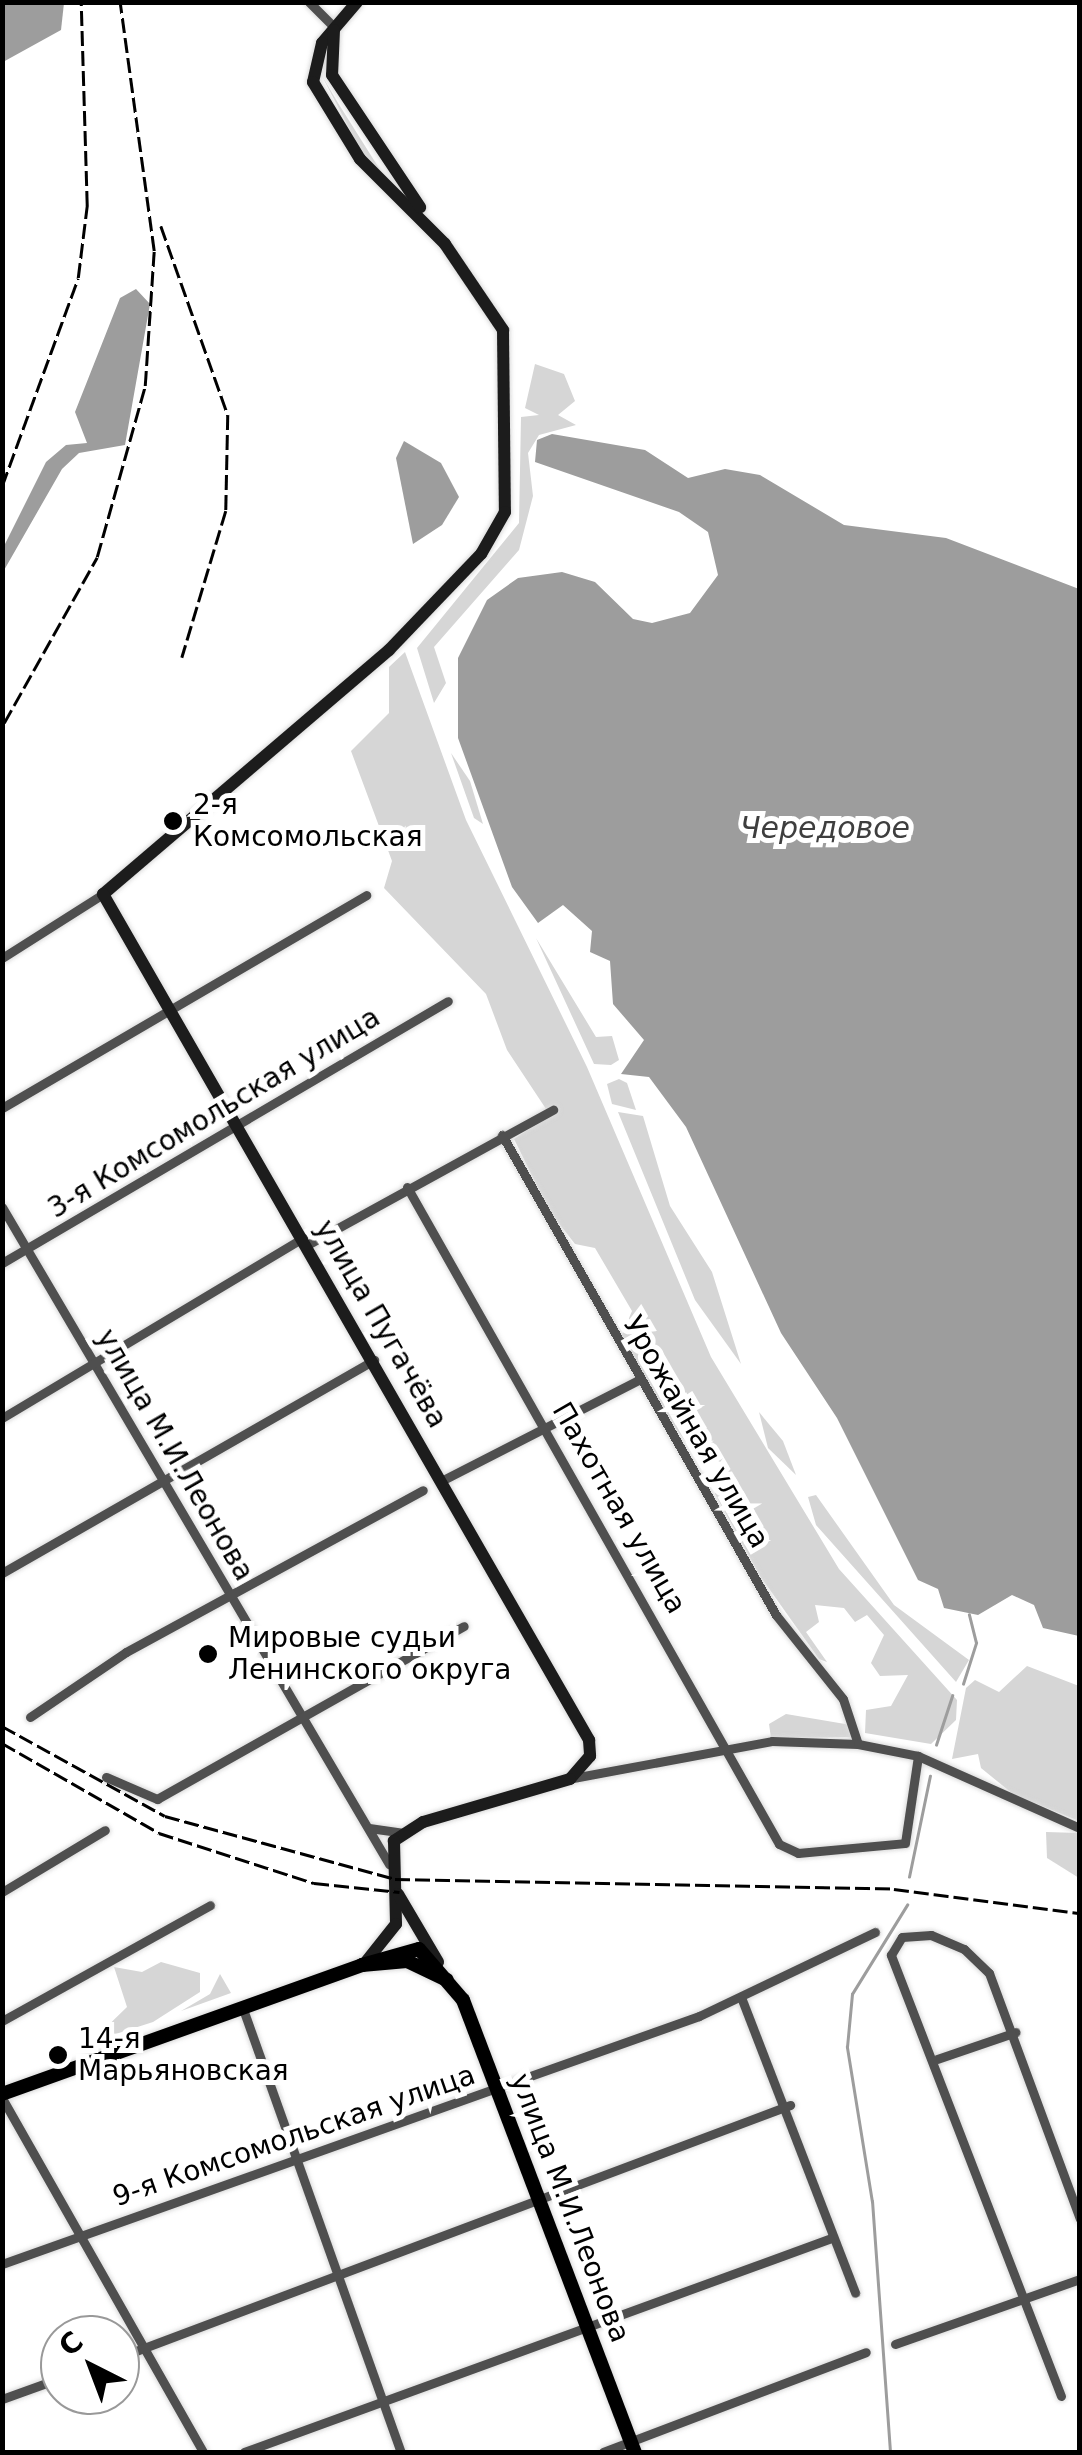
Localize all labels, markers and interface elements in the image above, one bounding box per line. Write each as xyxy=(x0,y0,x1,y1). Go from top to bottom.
place label: 2-я Комсомольская xyxy=(193,788,423,854)
marker: 2-я Комсомольская xyxy=(162,810,184,832)
water label: Чередовое xyxy=(740,810,910,846)
street label: 3-я Комсомольская улица xyxy=(42,1000,386,1226)
street label: улица Пугачёва xyxy=(308,1214,454,1434)
street label: Урожайная улица xyxy=(616,1310,776,1554)
street label: улица М.И.Леонова xyxy=(89,1323,261,1587)
street label: Пахотная улица xyxy=(545,1396,693,1620)
place label: Мировые судьи Ленинского округа xyxy=(228,1621,512,1687)
marker: Мировые судьи Ленинского округа xyxy=(197,1643,219,1665)
place label: 14-я Марьяновская xyxy=(78,2022,289,2088)
marker: 14-я Марьяновская xyxy=(47,2044,69,2066)
street label: 9-я Комсомольская улица xyxy=(108,2058,480,2214)
street label: улица М.И.Леонова xyxy=(503,2069,637,2347)
north arrow xyxy=(40,2315,140,2415)
text: С xyxy=(52,2325,90,2363)

